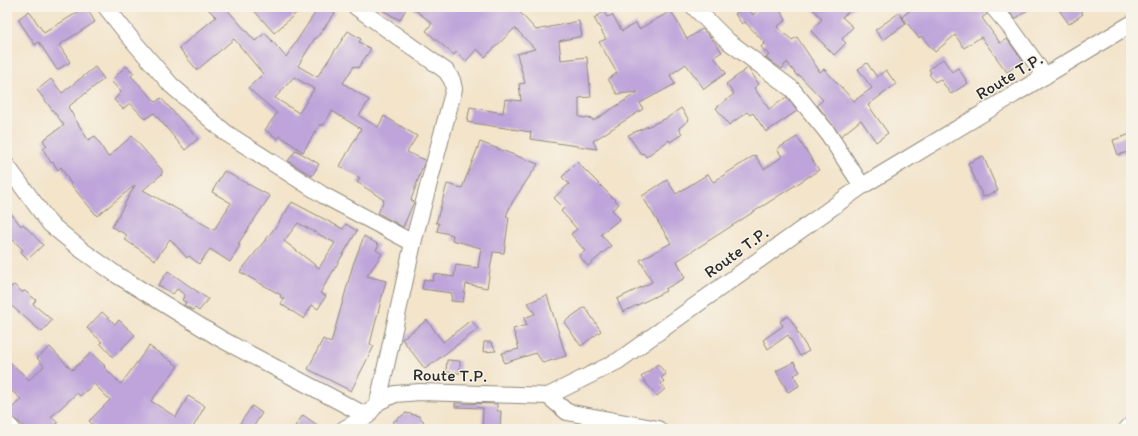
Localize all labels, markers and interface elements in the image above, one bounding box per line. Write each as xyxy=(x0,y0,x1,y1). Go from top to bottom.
street label: Route T.P. xyxy=(972,48,1046,104)
street label: Route T.P. xyxy=(700,222,772,282)
street label: Route T.P. xyxy=(413,364,487,386)

